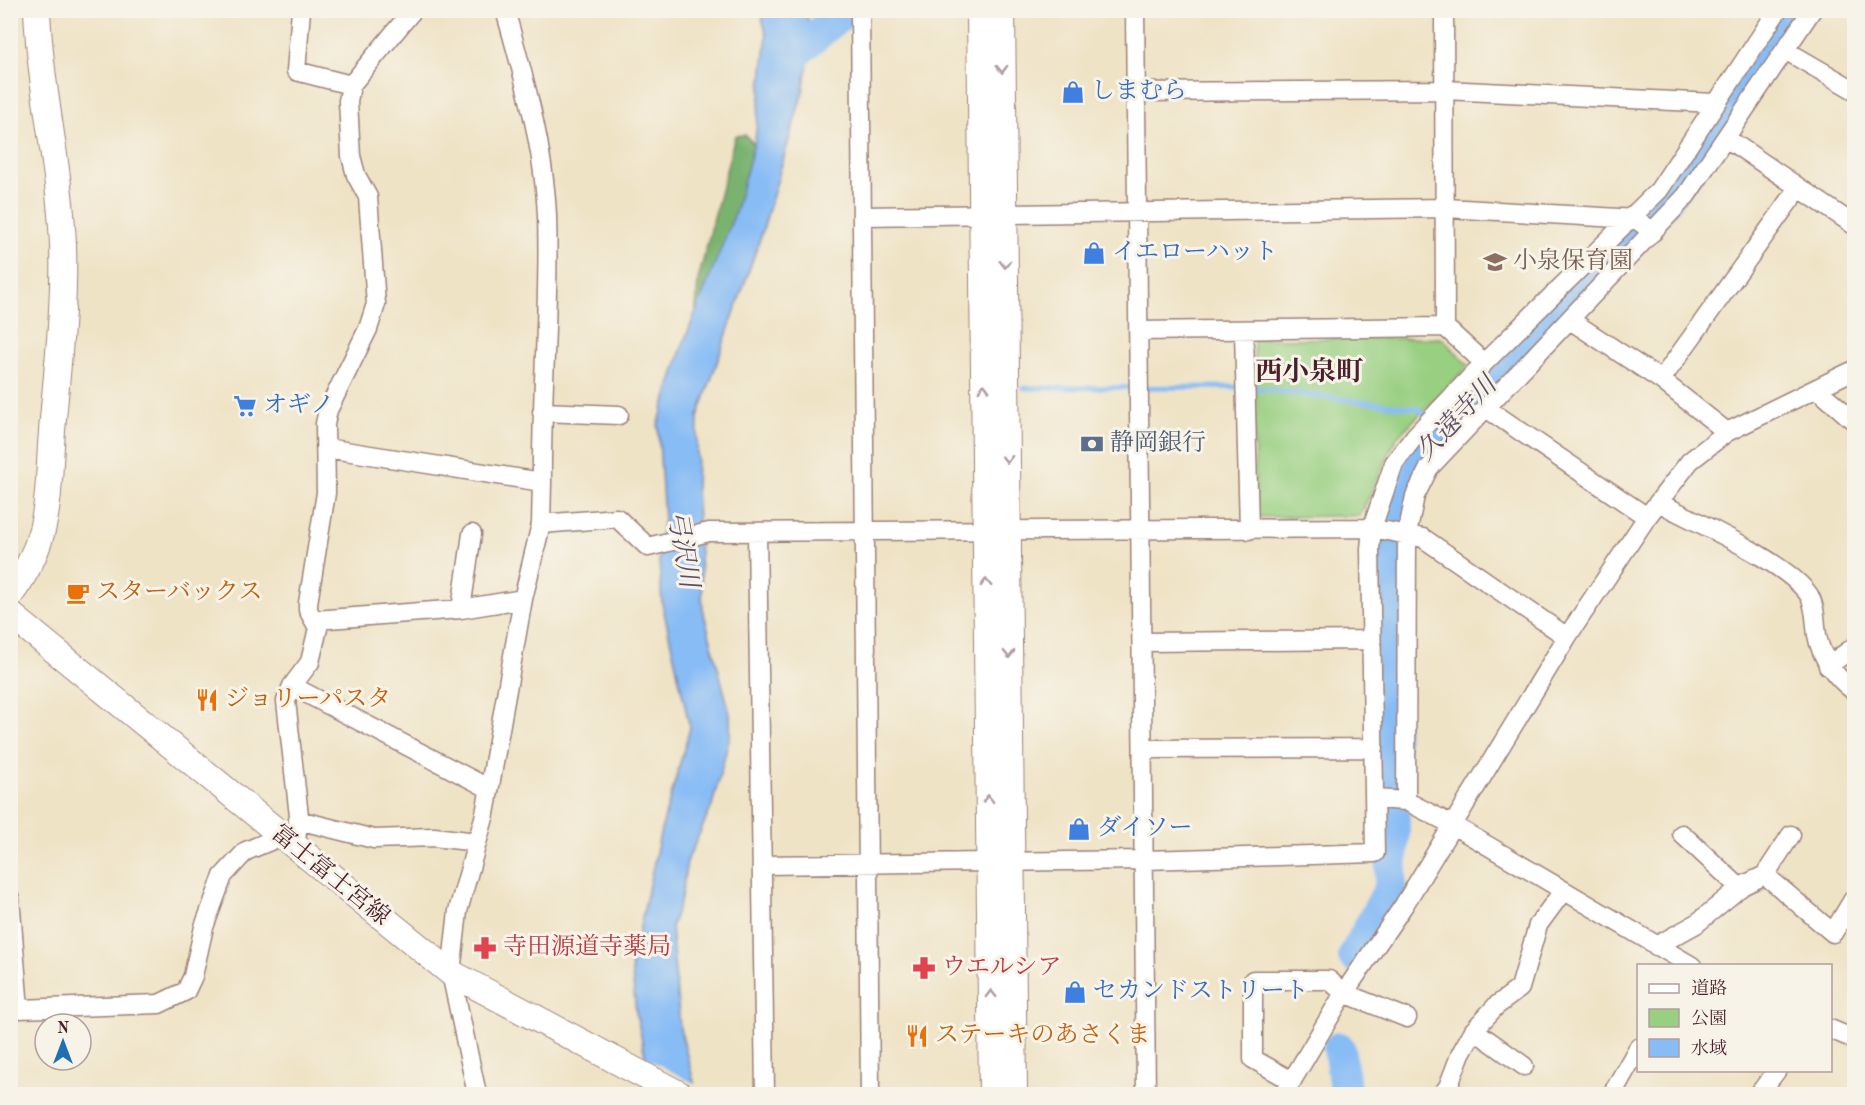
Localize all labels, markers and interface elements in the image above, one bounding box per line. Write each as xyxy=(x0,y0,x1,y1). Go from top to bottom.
one-way arrow xyxy=(996,64,1009,73)
shop icon: しまむら xyxy=(1060,79,1086,105)
place label: しまむら xyxy=(1091,79,1187,104)
shop icon: イエローハット xyxy=(1081,240,1107,266)
place label: イエローハット xyxy=(1112,240,1278,265)
place label: 小泉保育園 xyxy=(1513,247,1633,274)
school or university icon: 小泉保育園 xyxy=(1482,249,1508,275)
one-way arrow xyxy=(998,259,1011,268)
district label: 西小泉町 xyxy=(1255,356,1363,386)
water label: 久遠寺川 xyxy=(1411,369,1504,466)
one-way arrow xyxy=(978,384,990,393)
supermarket icon: オギノ xyxy=(232,393,258,419)
place label: オギノ xyxy=(263,393,335,418)
place label: 静岡銀行 xyxy=(1110,429,1206,456)
bank icon: 静岡銀行 xyxy=(1079,431,1105,457)
one-way arrow xyxy=(1001,454,1013,463)
water label: 弓沢川 xyxy=(662,508,704,593)
one-way arrow xyxy=(980,579,992,588)
cafe icon: スターバックス xyxy=(65,580,91,606)
place label: スターバックス xyxy=(96,580,263,605)
one-way arrow xyxy=(1003,649,1015,658)
place label: ジョリーパスタ xyxy=(225,686,391,712)
restaurant icon: ジョリーパスタ xyxy=(194,687,220,713)
one-way arrow xyxy=(982,795,994,804)
place label: ダイソー xyxy=(1097,815,1193,841)
shop icon: ダイソー xyxy=(1066,816,1092,842)
street label: 富士富士宮線 xyxy=(266,819,395,931)
place label: 寺田源道寺薬局 xyxy=(503,933,671,960)
pharmacy icon: 寺田源道寺薬局 xyxy=(472,935,498,961)
pharmacy icon: ウエルシア xyxy=(911,955,937,981)
place label: ウエルシア xyxy=(942,955,1061,980)
legend xyxy=(1637,964,1832,1072)
text: 道路 xyxy=(1691,978,1727,998)
shop icon: セカンドストリート xyxy=(1062,979,1088,1005)
place label: セカンドストリート xyxy=(1093,979,1309,1004)
one-way arrow xyxy=(984,990,997,999)
text: 公園 xyxy=(1691,1009,1727,1028)
north arrow xyxy=(33,1012,93,1072)
text: N xyxy=(57,1021,70,1037)
restaurant icon: ステーキのあさくま xyxy=(904,1023,930,1049)
place label: ステーキのあさくま xyxy=(935,1023,1151,1048)
text: 水域 xyxy=(1691,1038,1727,1058)

